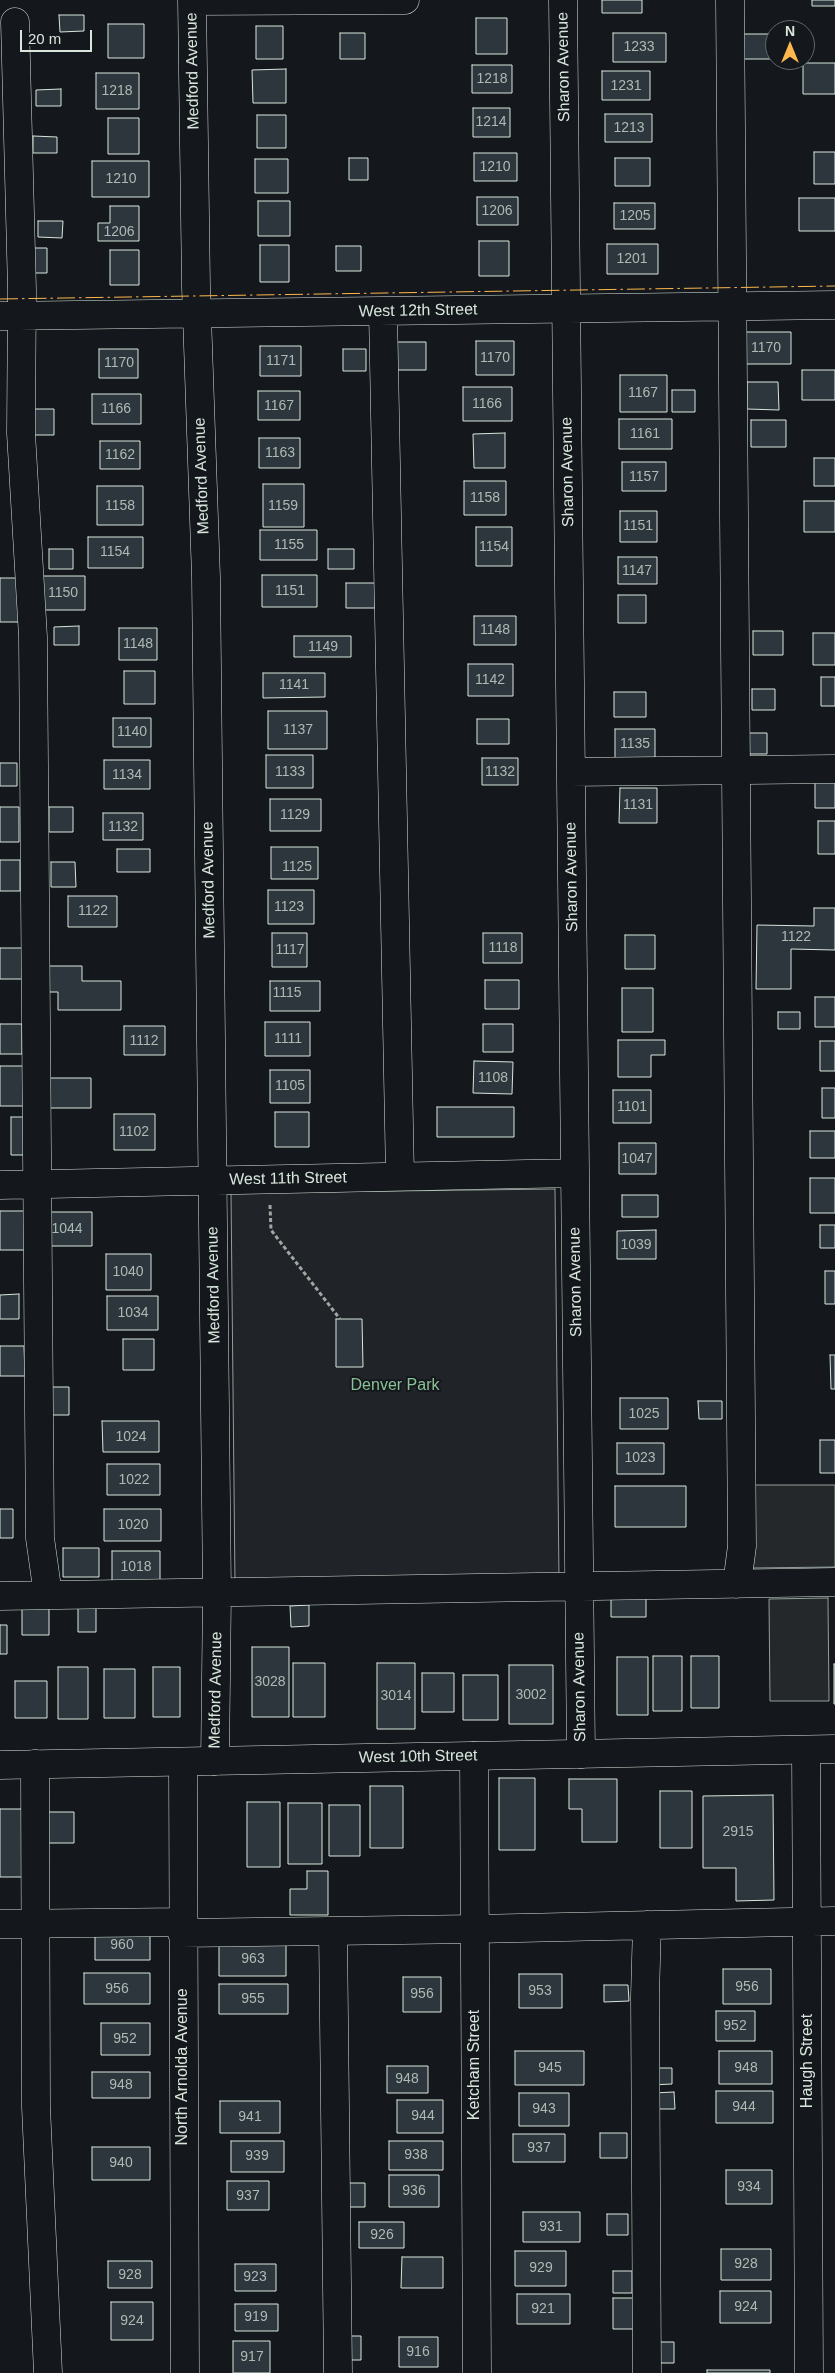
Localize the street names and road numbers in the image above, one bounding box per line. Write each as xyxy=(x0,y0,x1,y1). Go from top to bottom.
street label: Medford Avenue xyxy=(182,12,204,130)
street label: Sharon Avenue xyxy=(553,12,575,122)
street label: West 12th Street xyxy=(358,300,478,322)
street label: Medford Avenue xyxy=(190,417,214,535)
street label: Sharon Avenue xyxy=(557,417,579,527)
street label: Medford Avenue xyxy=(198,821,220,939)
street label: Sharon Avenue xyxy=(561,822,583,932)
street label: West 11th Street xyxy=(229,1168,347,1190)
street label: Medford Avenue xyxy=(203,1226,225,1344)
street label: Sharon Avenue xyxy=(565,1227,587,1337)
street label: Medford Avenue xyxy=(205,1631,227,1749)
street label: Sharon Avenue xyxy=(569,1632,591,1742)
street label: West 10th Street xyxy=(358,1746,478,1768)
street label: North Arnolda Avenue xyxy=(173,1988,193,2146)
street label: Ketcham Street xyxy=(465,2010,485,2120)
street label: Haugh Street xyxy=(798,2014,818,2108)

